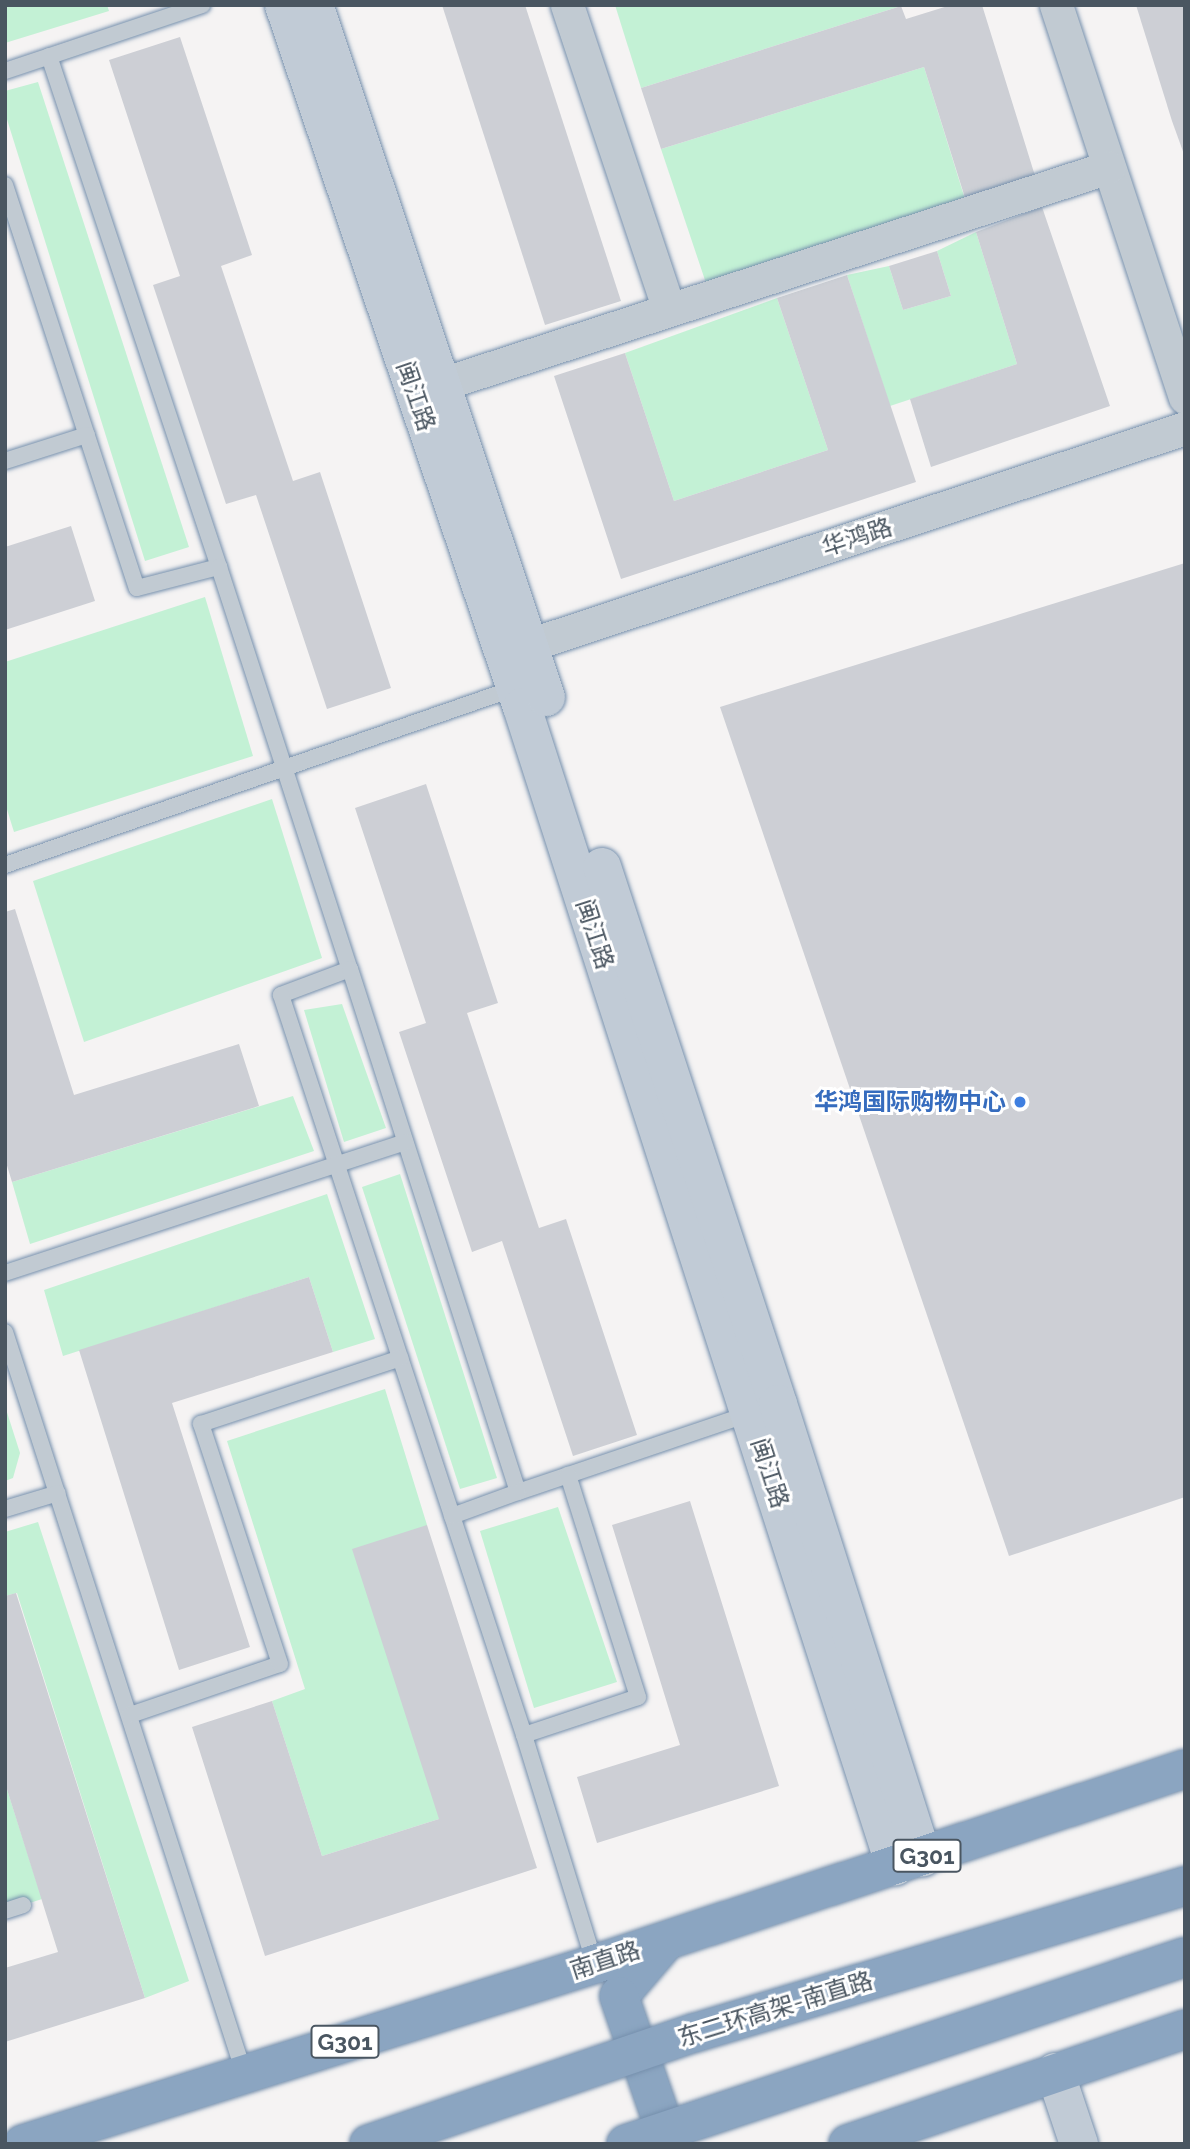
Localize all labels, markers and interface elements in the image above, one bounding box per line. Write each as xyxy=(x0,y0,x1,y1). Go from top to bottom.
street label: 闽江路 xyxy=(391,357,441,435)
street label: 华鸿路 xyxy=(818,512,896,562)
street label: 闽江路 xyxy=(570,895,620,973)
place label: 华鸿国际购物中心 xyxy=(814,1088,1006,1116)
marker: 华鸿国际购物中心 xyxy=(1012,1094,1028,1110)
street label: 闽江路 xyxy=(745,1434,795,1512)
road number: G301 xyxy=(892,1837,962,1876)
street label: 南直路 xyxy=(566,1935,644,1985)
street label: 东二环高架-南直路 xyxy=(674,1966,876,2052)
road number: G301 xyxy=(310,2022,380,2062)

